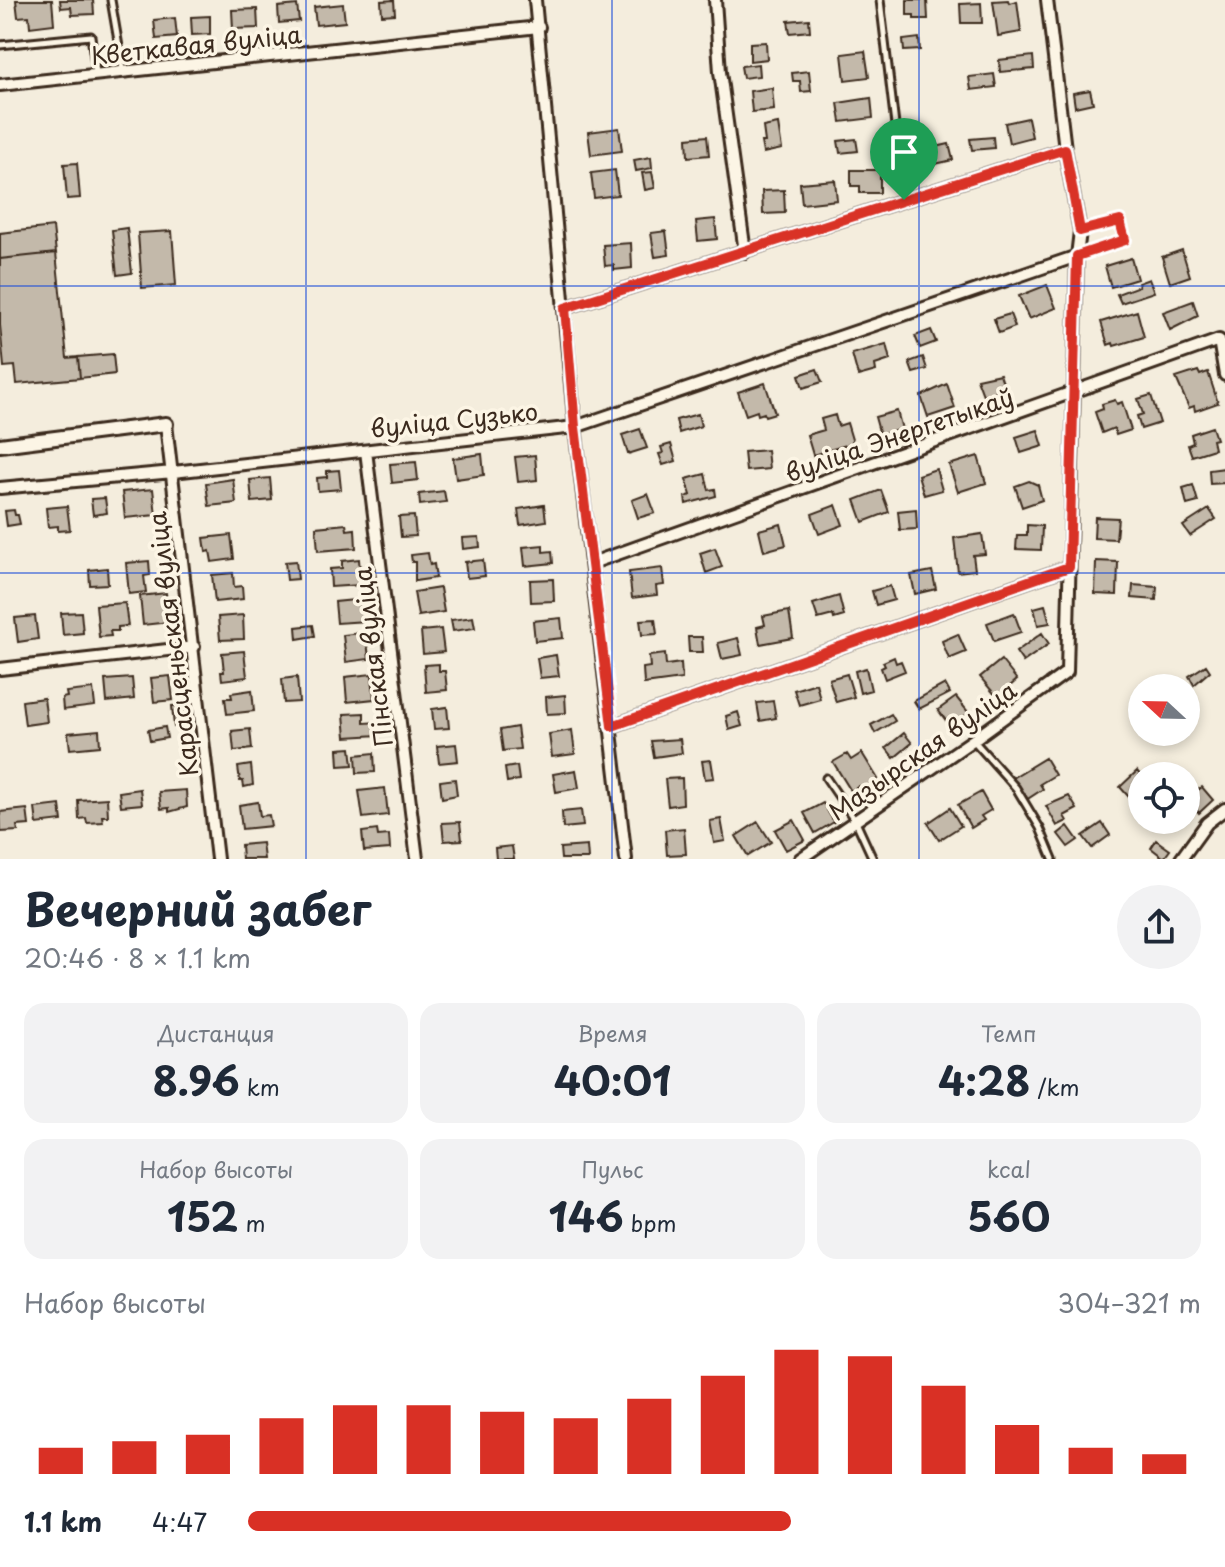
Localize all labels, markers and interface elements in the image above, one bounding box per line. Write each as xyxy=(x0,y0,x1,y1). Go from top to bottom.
street label: Кветкавая вуліца xyxy=(89,15,304,73)
pin xyxy=(870,118,938,200)
icon: arrive xyxy=(882,130,926,174)
street label: вуліца Энергетыкаў xyxy=(780,378,1018,490)
street label: вуліца Сузько xyxy=(369,392,539,446)
street label: Карасценьская вуліца xyxy=(138,509,206,778)
street label: Пінская вуліца xyxy=(343,565,401,749)
street label: Мазырская вуліца xyxy=(821,671,1024,828)
north arrow xyxy=(1128,674,1200,746)
map controls xyxy=(1128,674,1200,834)
button: locate xyxy=(1128,762,1200,834)
text: Вечерний забег xyxy=(24,875,371,941)
button: share xyxy=(1117,885,1201,969)
text: 20:46 · 8 × 1.1 km xyxy=(24,938,251,977)
text: Дистанция xyxy=(158,1016,275,1049)
text: Время xyxy=(577,1016,648,1049)
text: Темп xyxy=(981,1016,1037,1049)
text: 8.96 xyxy=(152,1049,240,1110)
text: 40:01 xyxy=(554,1049,671,1110)
text: 4:28 xyxy=(938,1049,1030,1110)
text: km xyxy=(240,1070,280,1103)
text: /km xyxy=(1030,1070,1080,1103)
text: Набор высоты xyxy=(139,1152,293,1185)
text: Пульс xyxy=(581,1152,644,1185)
text: kcal xyxy=(987,1152,1031,1185)
text: 152 xyxy=(167,1185,238,1246)
text: 146 xyxy=(549,1185,624,1246)
text: 560 xyxy=(967,1185,1050,1246)
text: m xyxy=(238,1206,265,1239)
text: bpm xyxy=(624,1206,676,1239)
text: Набор высоты xyxy=(24,1283,206,1322)
text: 304–321 m xyxy=(1058,1283,1201,1322)
text: 1.1 km xyxy=(24,1502,102,1541)
text: 4:47 xyxy=(152,1502,207,1541)

